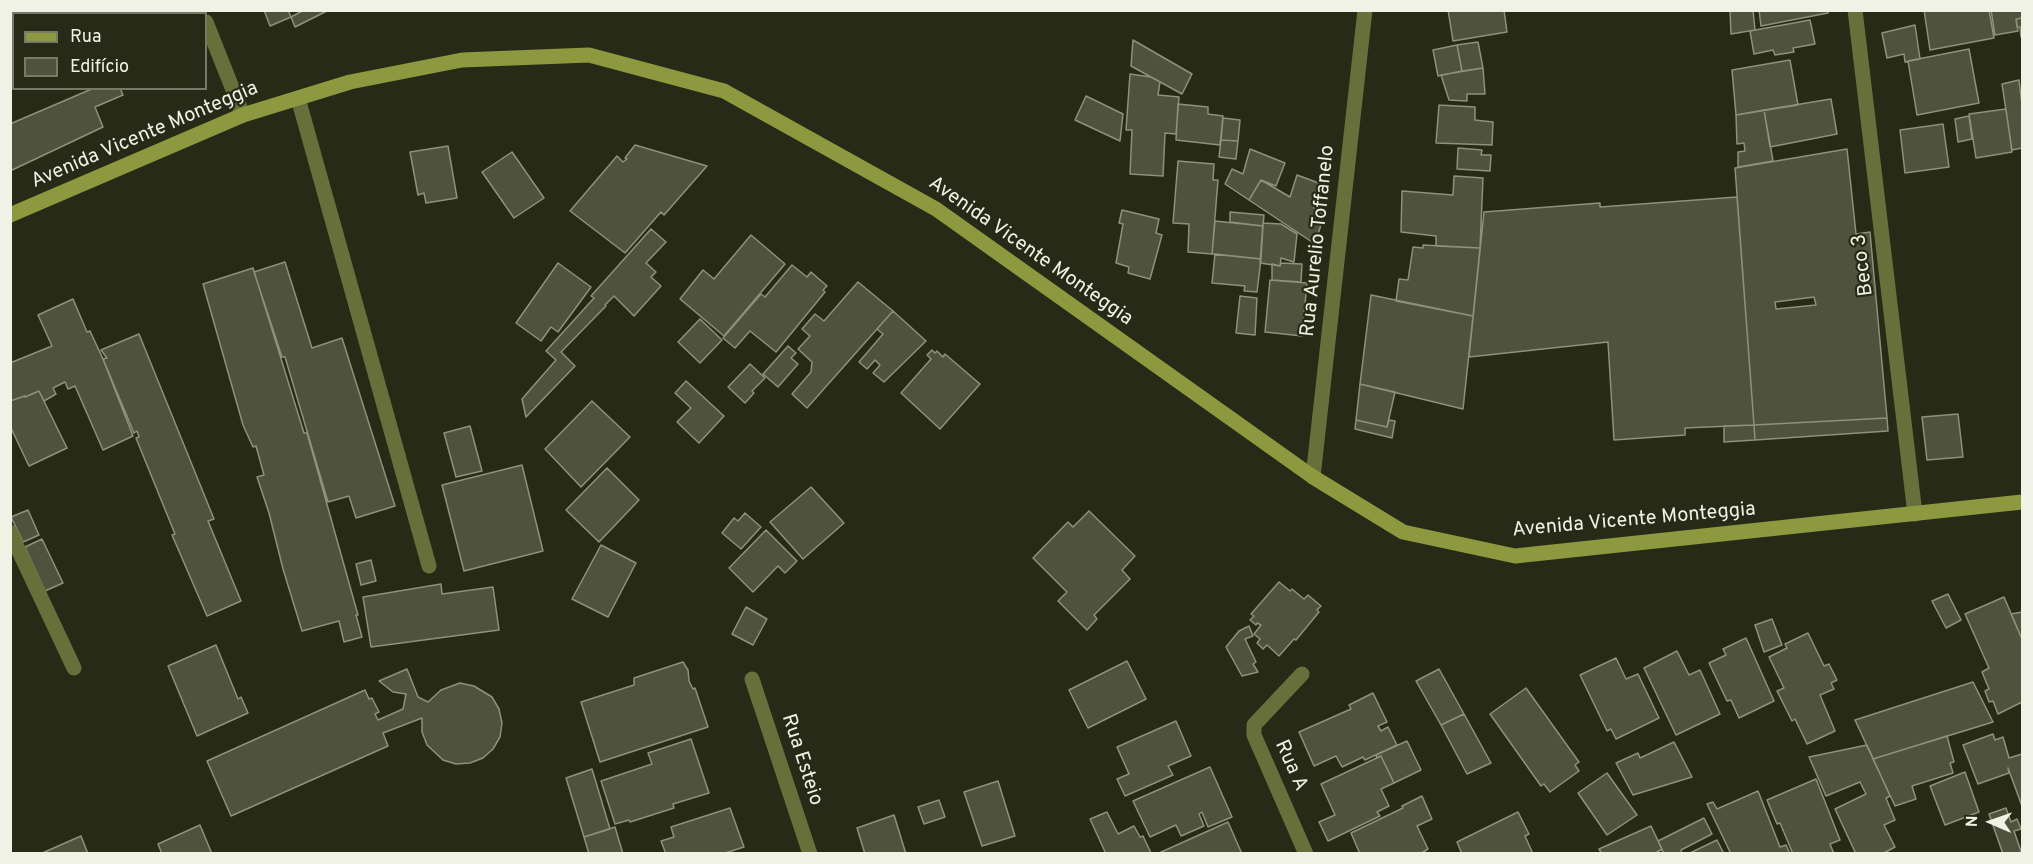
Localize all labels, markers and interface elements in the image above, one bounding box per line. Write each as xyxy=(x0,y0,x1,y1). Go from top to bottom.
legend xyxy=(12,12,207,90)
text: Rua xyxy=(70,26,101,49)
text: Edifício xyxy=(70,56,129,79)
street label: Avenida Vicente Monteggia xyxy=(28,77,262,195)
street label: Rua Aurelio Toffanelo xyxy=(1297,144,1341,338)
street label: Avenida Vicente Monteggia xyxy=(923,172,1137,332)
street label: Beco 3 xyxy=(1848,233,1880,297)
street label: Avenida Vicente Monteggia xyxy=(1511,498,1757,544)
street label: Rua Esteio xyxy=(775,711,827,809)
street label: Rua A xyxy=(1268,737,1312,795)
north arrow xyxy=(1961,792,2021,852)
text: N xyxy=(1963,815,1983,827)

